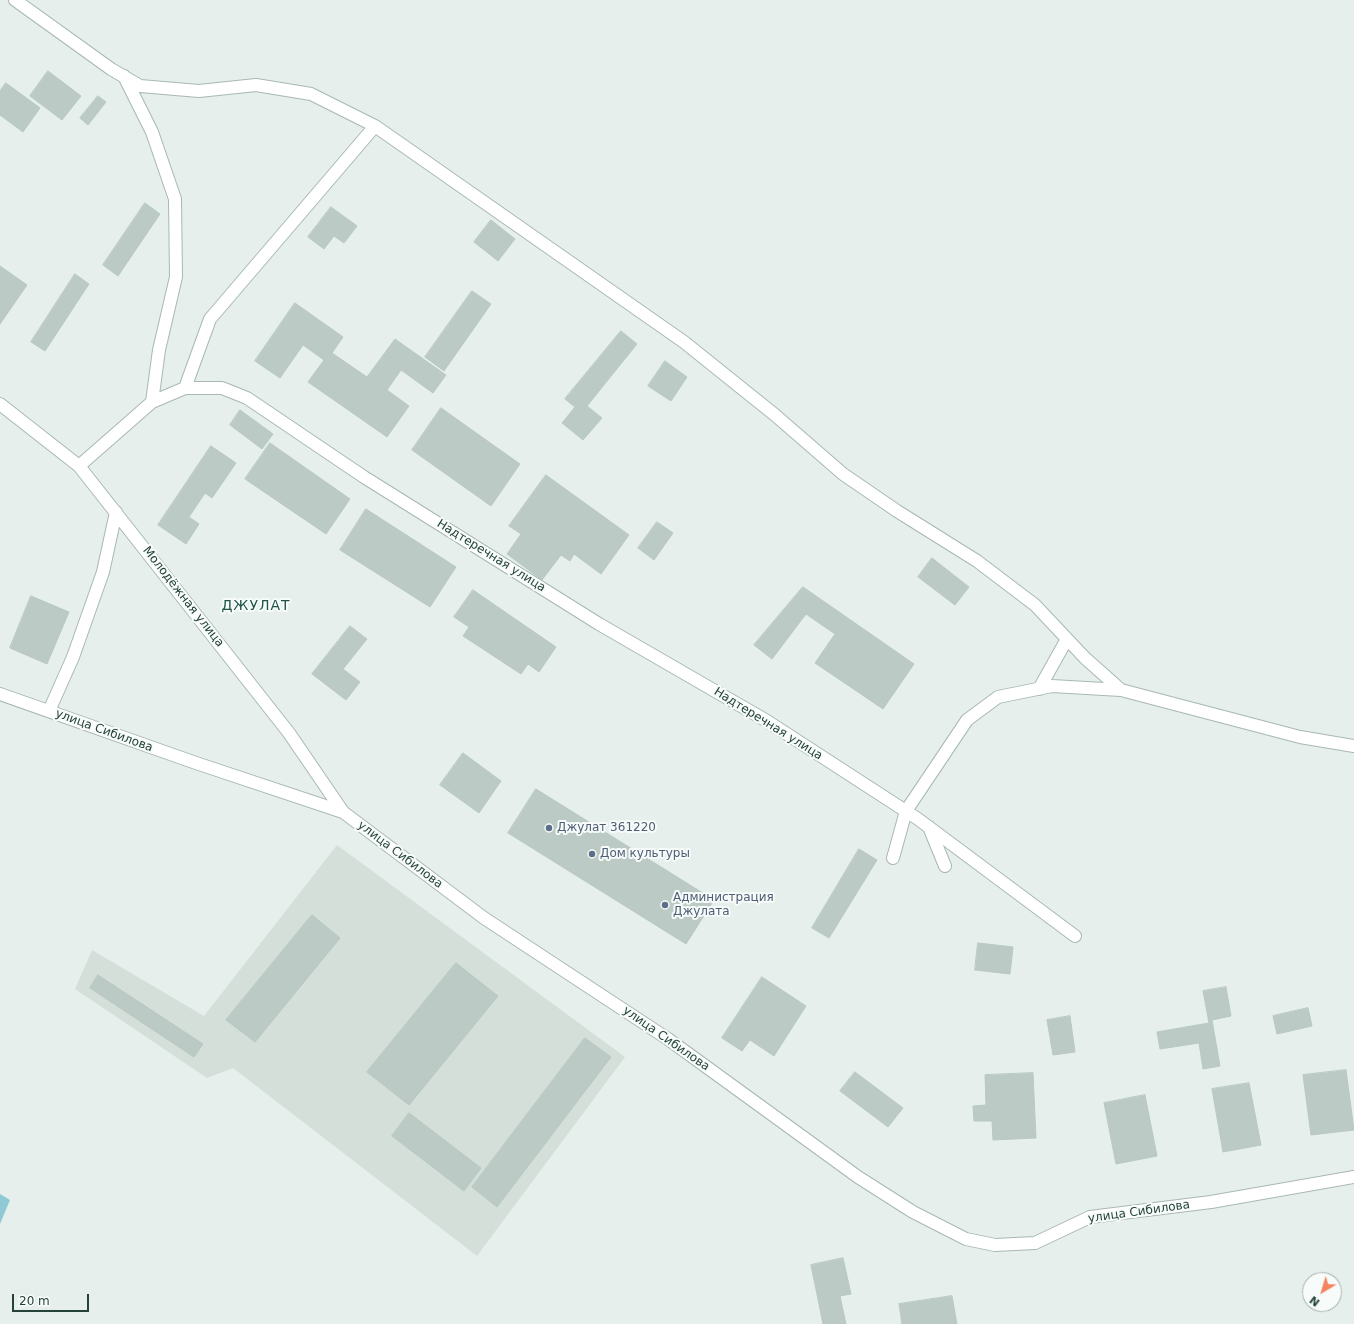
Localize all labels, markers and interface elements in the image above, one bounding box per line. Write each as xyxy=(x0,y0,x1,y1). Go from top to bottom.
street label: Надтеречная улица xyxy=(434,517,548,595)
street label: Молодёжная улица xyxy=(139,544,227,650)
district label: ДЖУЛАТ xyxy=(221,598,291,614)
street label: Надтеречная улица xyxy=(711,685,825,763)
street label: улица Сибилова xyxy=(53,707,155,755)
street label: улица Сибилова xyxy=(355,818,445,892)
place label: Джулат 361220 xyxy=(557,821,656,835)
marker: Джулат 361220 xyxy=(544,823,554,833)
place label: Дом культуры xyxy=(600,847,690,861)
marker: Дом культуры xyxy=(587,849,597,859)
place label: Администрация Джулата xyxy=(673,891,774,919)
marker: Администрация Джулата xyxy=(660,900,670,910)
street label: улица Сибилова xyxy=(620,1004,712,1074)
street label: улица Сибилова xyxy=(1087,1198,1191,1226)
north arrow xyxy=(1302,1272,1342,1312)
scale bar xyxy=(14,1286,91,1312)
text: N xyxy=(1307,1293,1323,1309)
text: 20 m xyxy=(19,1294,50,1308)

